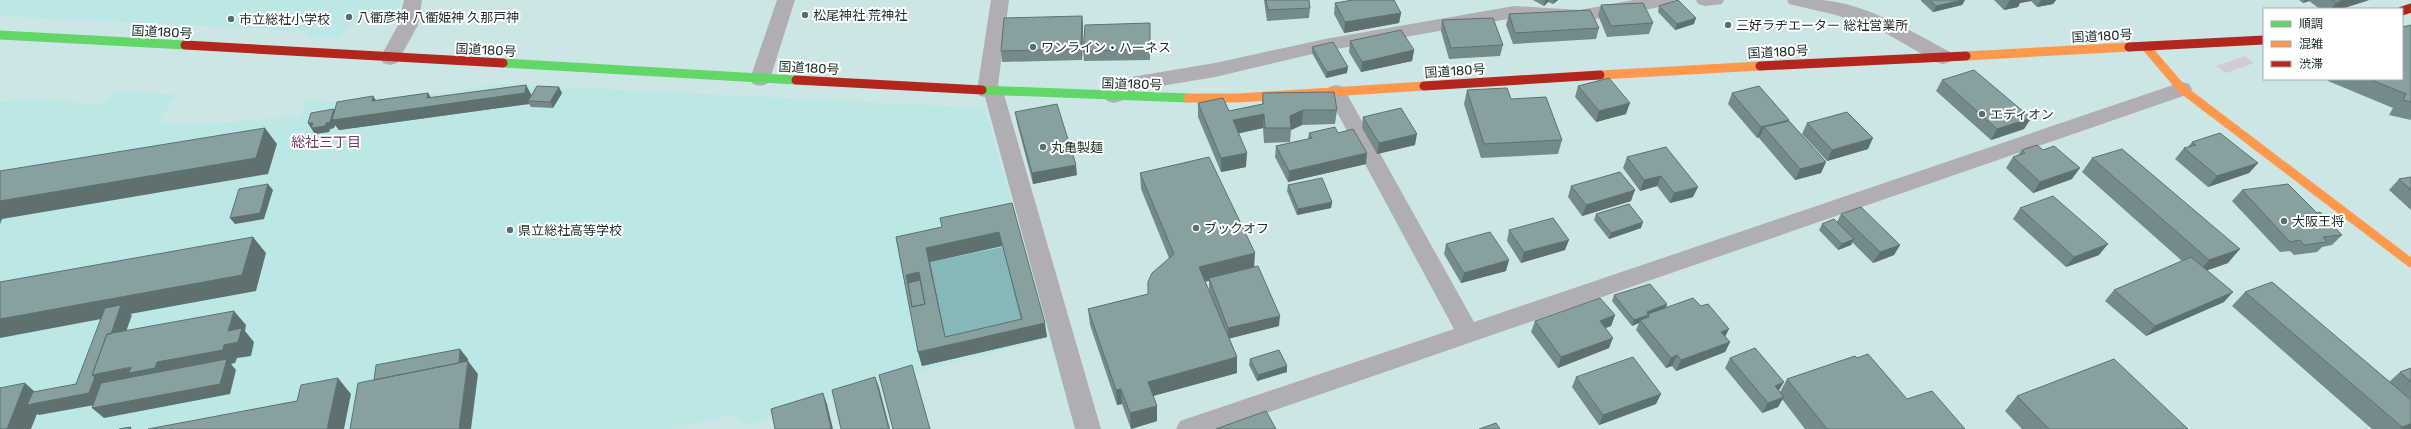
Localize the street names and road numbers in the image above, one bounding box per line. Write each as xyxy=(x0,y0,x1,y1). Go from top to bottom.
street label: 国道180号 xyxy=(131,23,193,41)
street label: 国道180号 xyxy=(2071,27,2133,45)
street label: 国道180号 xyxy=(455,41,517,59)
street label: 国道180号 xyxy=(1747,43,1809,61)
street label: 国道180号 xyxy=(778,59,840,77)
street label: 国道180号 xyxy=(1424,61,1486,81)
street label: 国道180号 xyxy=(1101,75,1163,93)

